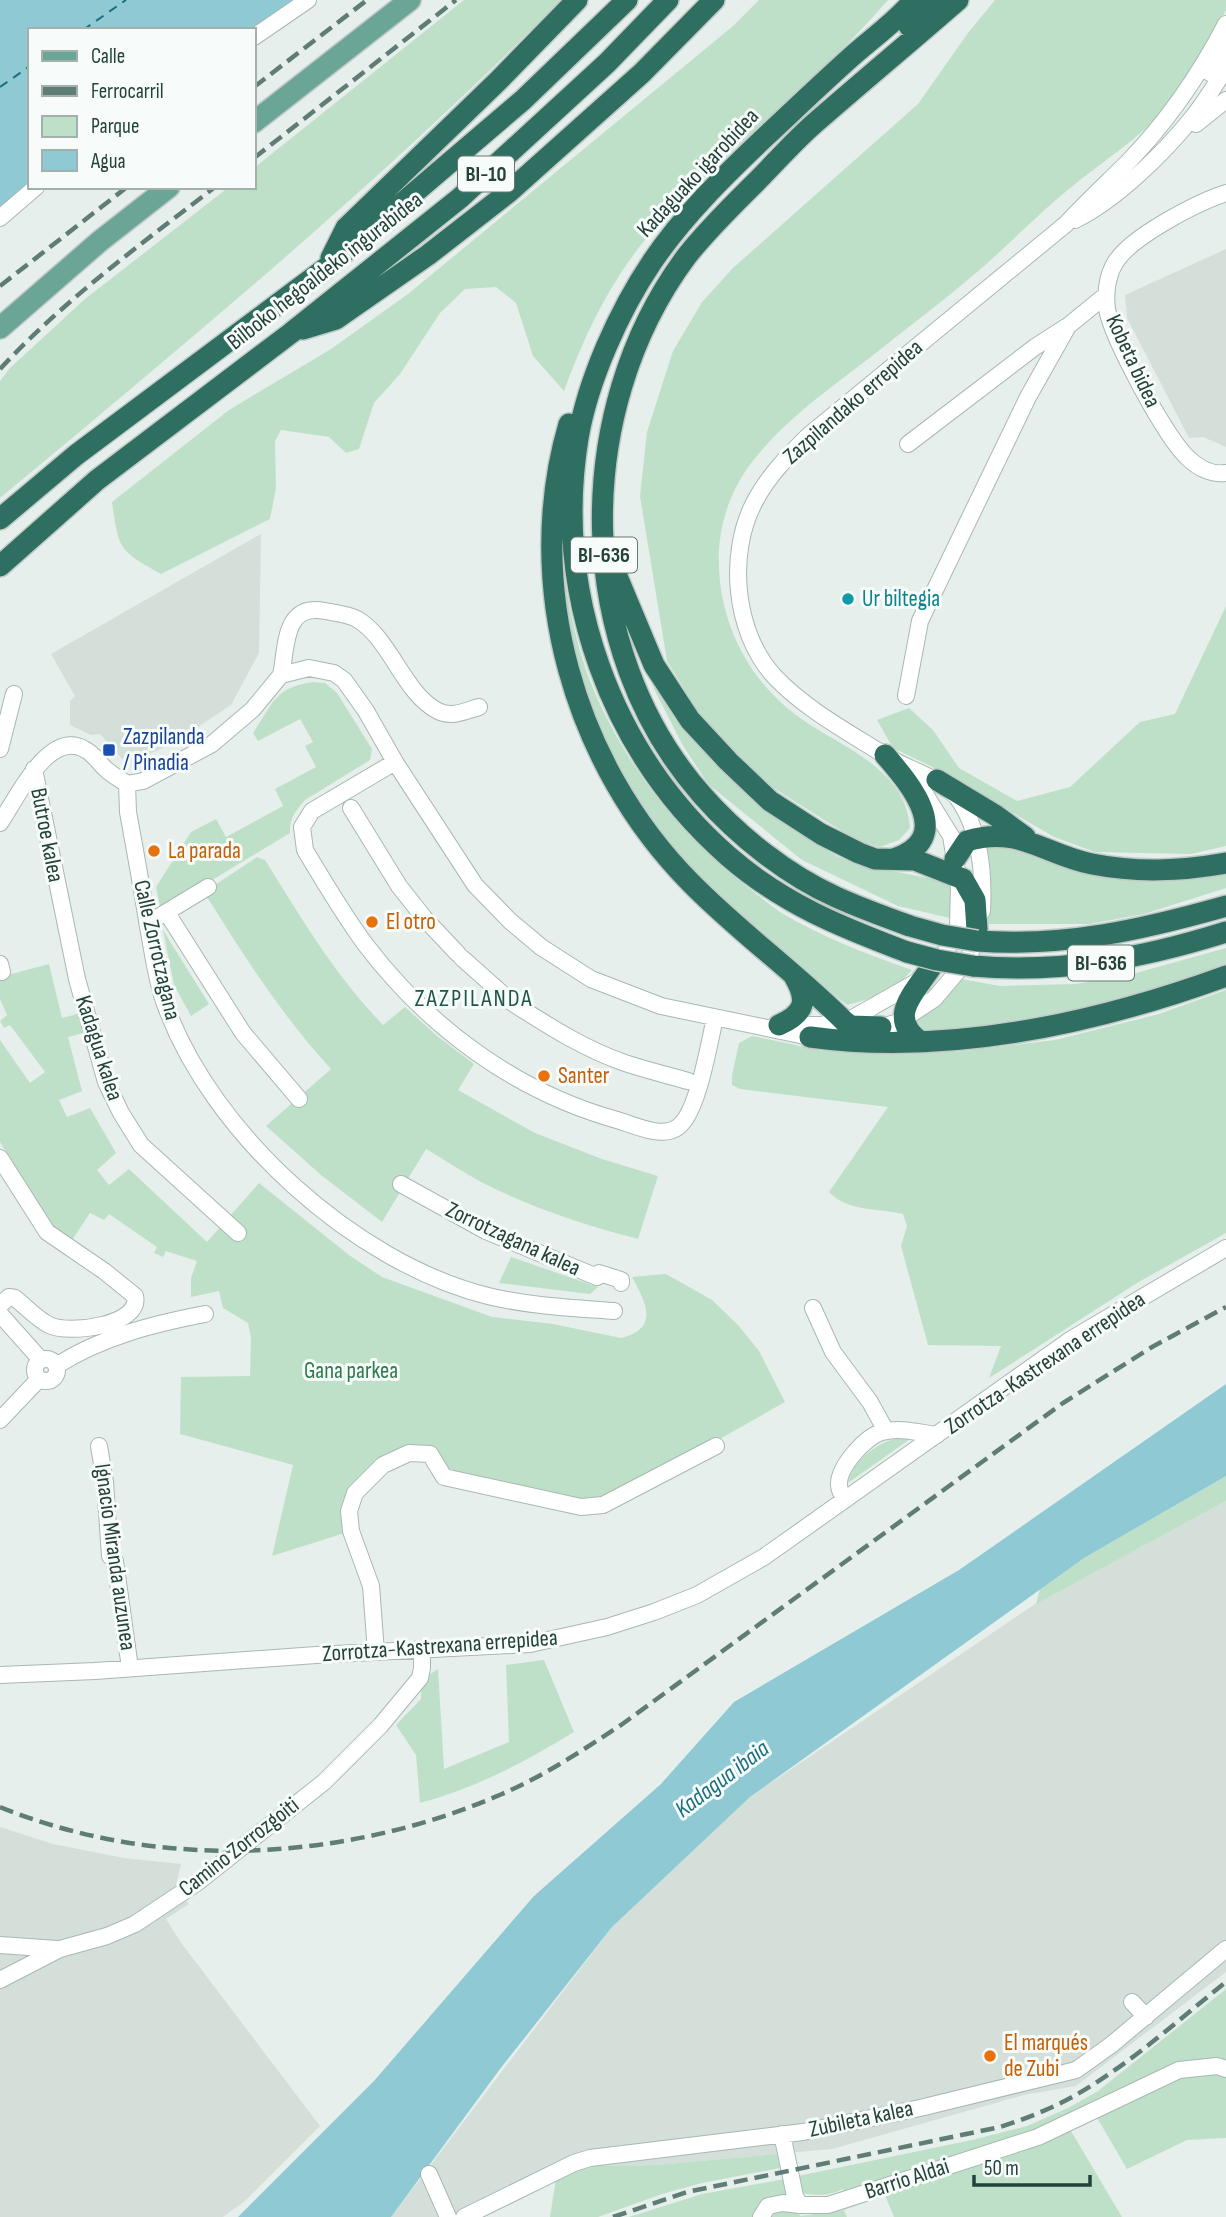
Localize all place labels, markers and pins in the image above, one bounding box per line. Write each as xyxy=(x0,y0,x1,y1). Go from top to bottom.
place label: Ur biltegia xyxy=(862,585,940,613)
marker: Ur biltegia xyxy=(840,591,856,607)
place label: Zazpilanda / Pinadia xyxy=(123,723,205,777)
marker: Zazpilanda / Pinadia xyxy=(101,742,117,758)
place label: La parada xyxy=(168,837,241,865)
marker: La parada xyxy=(146,843,162,859)
place label: El otro xyxy=(386,908,436,936)
marker: El otro xyxy=(364,914,380,930)
place label: Santer xyxy=(558,1062,610,1090)
marker: Santer xyxy=(536,1068,552,1084)
place label: El marqués de Zubi xyxy=(1004,2029,1088,2083)
marker: El marqués de Zubi xyxy=(982,2048,998,2064)

